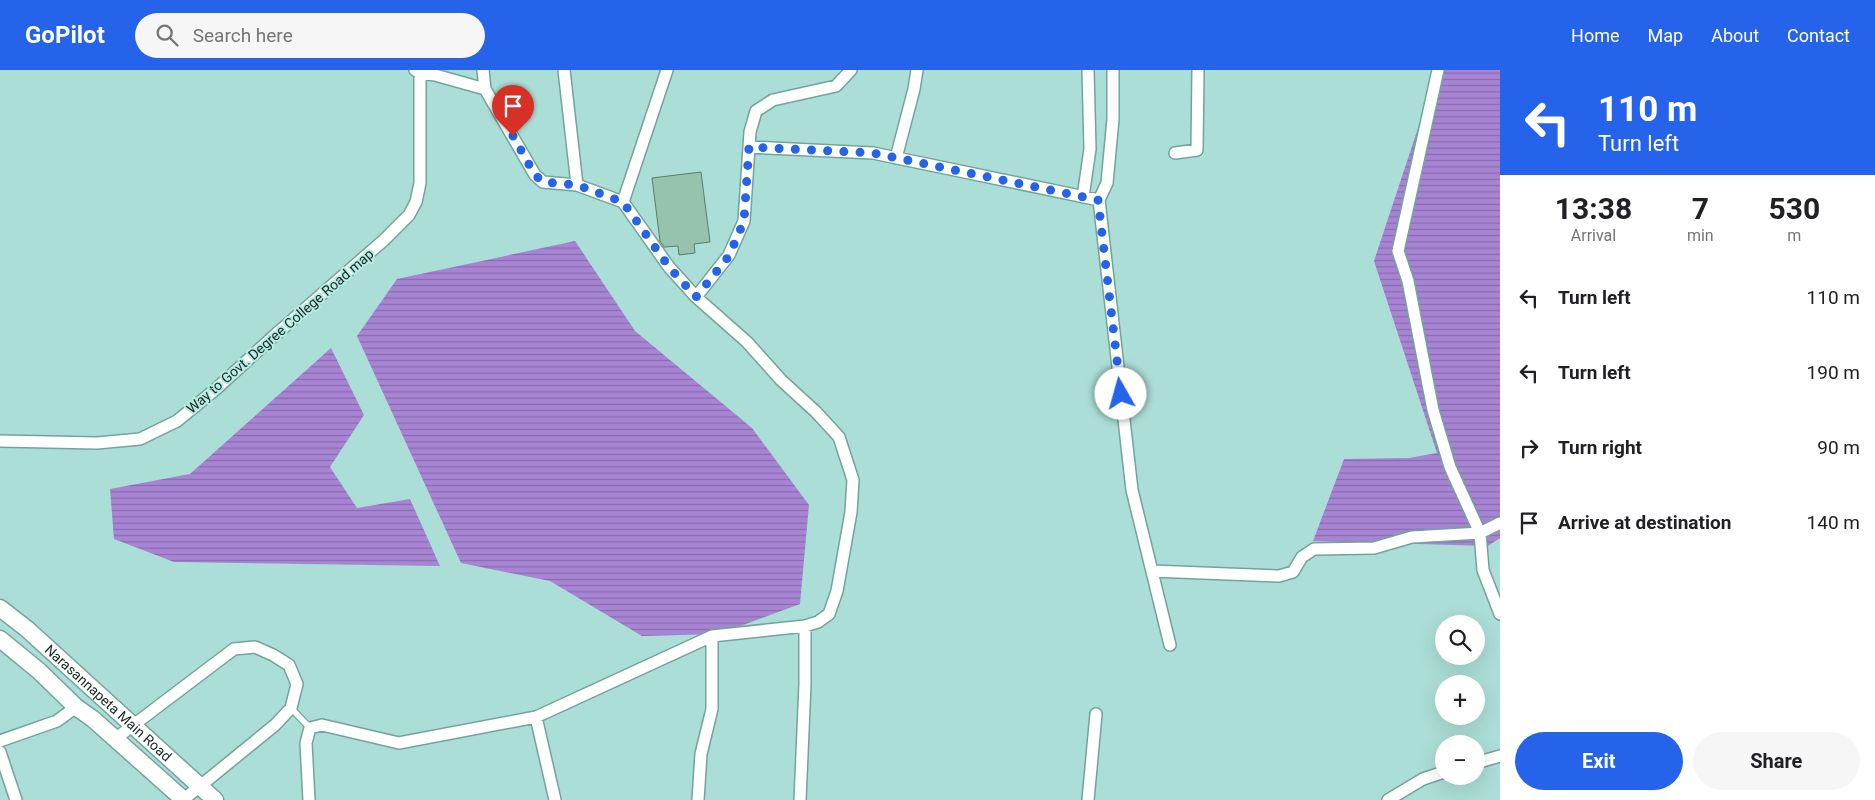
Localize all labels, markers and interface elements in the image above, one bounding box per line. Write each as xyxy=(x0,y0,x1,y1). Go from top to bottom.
search box xyxy=(135,13,485,58)
text: GoPilot xyxy=(25,21,105,49)
icon: search xyxy=(153,21,181,49)
text: Search here xyxy=(193,24,293,47)
text: Home xyxy=(1571,25,1620,46)
text: Map xyxy=(1648,25,1683,46)
text: About xyxy=(1711,25,1759,46)
text: Contact xyxy=(1787,25,1850,46)
pin xyxy=(492,85,534,136)
text: 110 m xyxy=(1598,89,1697,130)
icon: left xyxy=(1515,90,1580,155)
icon: arrive xyxy=(499,92,527,120)
text: Turn left xyxy=(1598,131,1679,156)
text: 13:38 xyxy=(1555,191,1632,226)
text: 7 xyxy=(1692,191,1709,226)
text: 530 xyxy=(1769,191,1820,226)
text: Arrival xyxy=(1571,226,1616,245)
text: min xyxy=(1687,226,1714,245)
text: m xyxy=(1787,226,1801,245)
street label: Way to Govt. Degree College Road map xyxy=(183,245,377,417)
icon: left xyxy=(1515,284,1543,312)
text: Turn left xyxy=(1558,286,1631,309)
text: 110 m xyxy=(1807,286,1860,309)
icon: left xyxy=(1515,359,1543,387)
text: Turn left xyxy=(1558,361,1631,384)
text: 190 m xyxy=(1807,361,1860,384)
position arrow xyxy=(1094,367,1146,419)
icon: right xyxy=(1515,434,1543,462)
text: Turn right xyxy=(1558,436,1642,459)
text: 90 m xyxy=(1817,436,1860,459)
icon: arrive xyxy=(1515,509,1543,537)
text: Arrive at destination xyxy=(1558,511,1731,534)
text: 140 m xyxy=(1807,511,1860,534)
map controls xyxy=(1435,615,1485,785)
button: search xyxy=(1435,615,1485,665)
street label: Narasannapeta Main Road xyxy=(42,641,175,764)
button: + xyxy=(1435,675,1485,725)
button: Exit xyxy=(1515,732,1683,790)
button: Share xyxy=(1693,732,1860,790)
button: − xyxy=(1435,735,1485,785)

